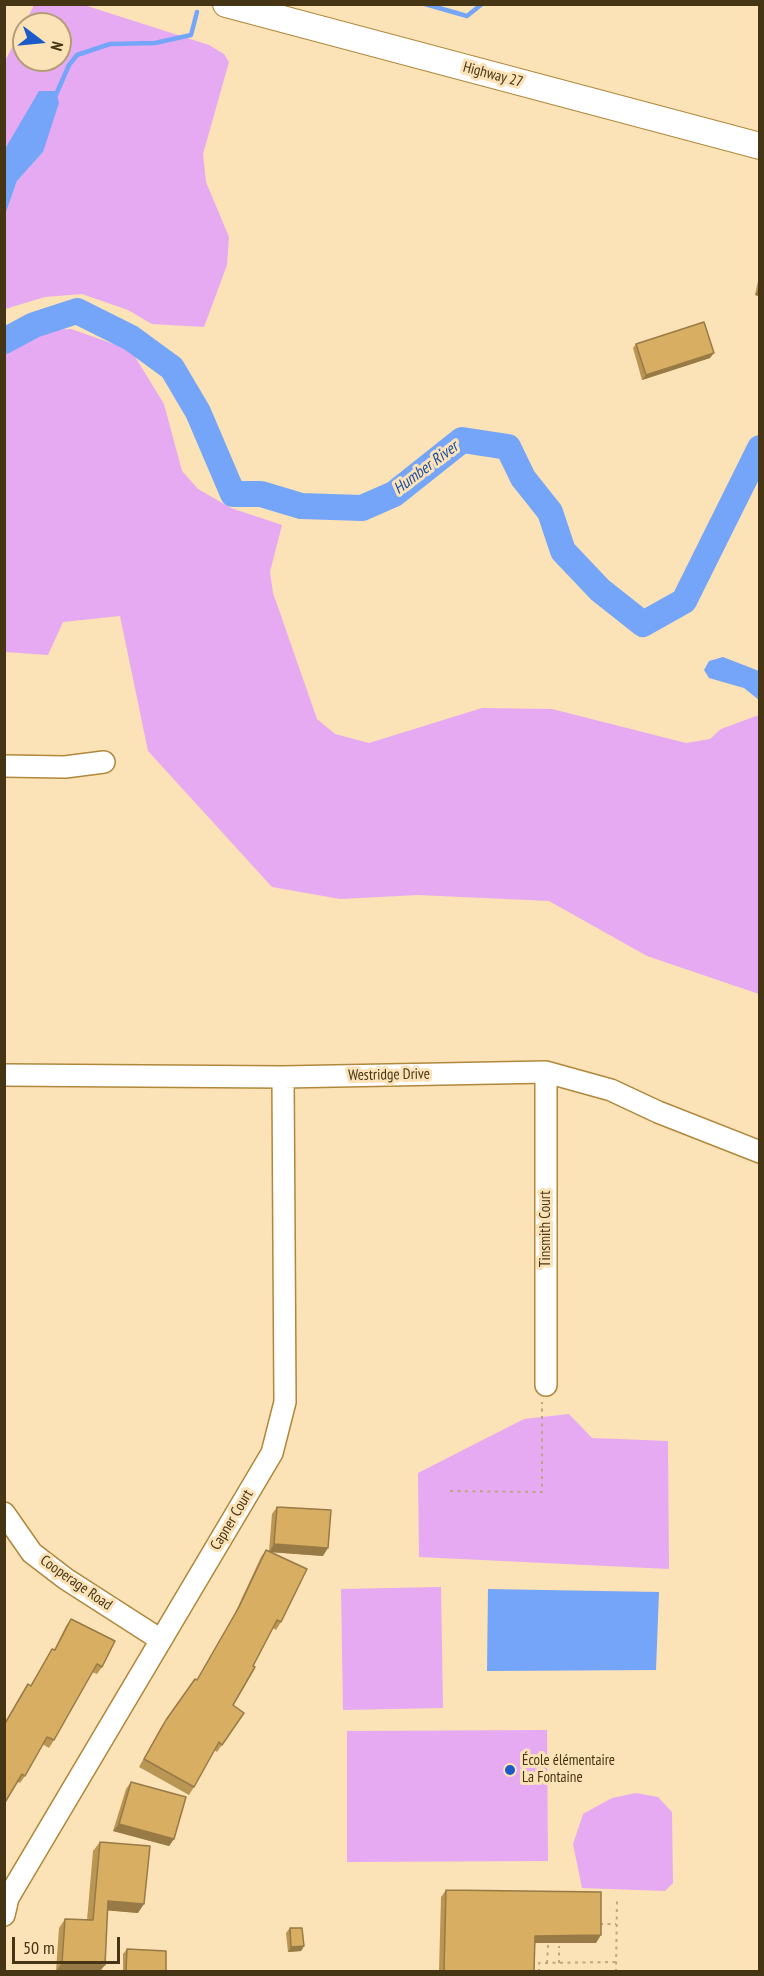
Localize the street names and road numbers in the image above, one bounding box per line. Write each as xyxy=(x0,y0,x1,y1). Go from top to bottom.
street label: Highway 27 xyxy=(461,58,525,92)
street label: Westridge Drive xyxy=(348,1065,430,1085)
street label: Tinsmith Court xyxy=(537,1191,555,1267)
street label: Capner Court xyxy=(207,1487,257,1553)
street label: Cooperage Road xyxy=(37,1552,115,1614)

